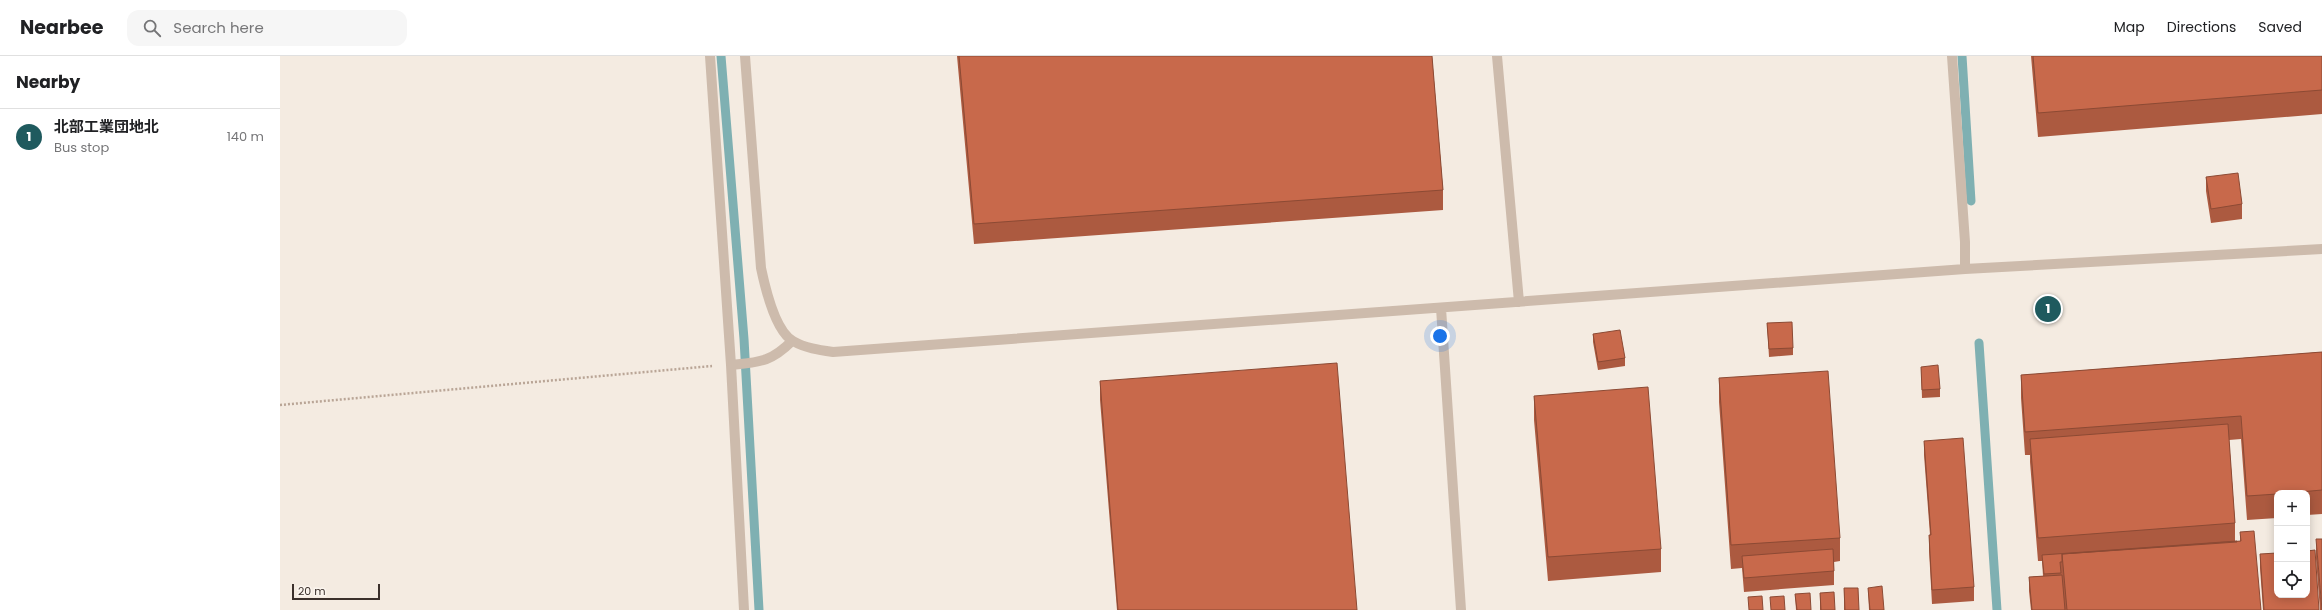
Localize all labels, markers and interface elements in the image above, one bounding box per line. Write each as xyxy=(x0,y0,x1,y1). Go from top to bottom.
search box xyxy=(127,10,407,46)
text: Nearbee xyxy=(20,14,103,41)
icon: search xyxy=(141,17,163,39)
text: Search here xyxy=(173,17,264,38)
text: Map xyxy=(2114,17,2145,37)
text: Directions xyxy=(2167,17,2236,37)
text: Saved xyxy=(2258,17,2302,37)
text: Nearby xyxy=(16,70,80,94)
text: 北部工業団地北 xyxy=(54,116,159,137)
text: 1 xyxy=(27,127,31,146)
text: 140 m xyxy=(227,127,264,146)
text: Bus stop xyxy=(54,138,109,157)
pin: 1 xyxy=(2035,294,2061,324)
your location xyxy=(1430,326,1450,346)
map controls xyxy=(2274,490,2310,598)
button: + xyxy=(2274,490,2310,526)
button: − xyxy=(2274,526,2310,562)
button: locate xyxy=(2274,562,2310,598)
scale bar xyxy=(292,582,380,601)
text: 20 m xyxy=(298,583,326,599)

